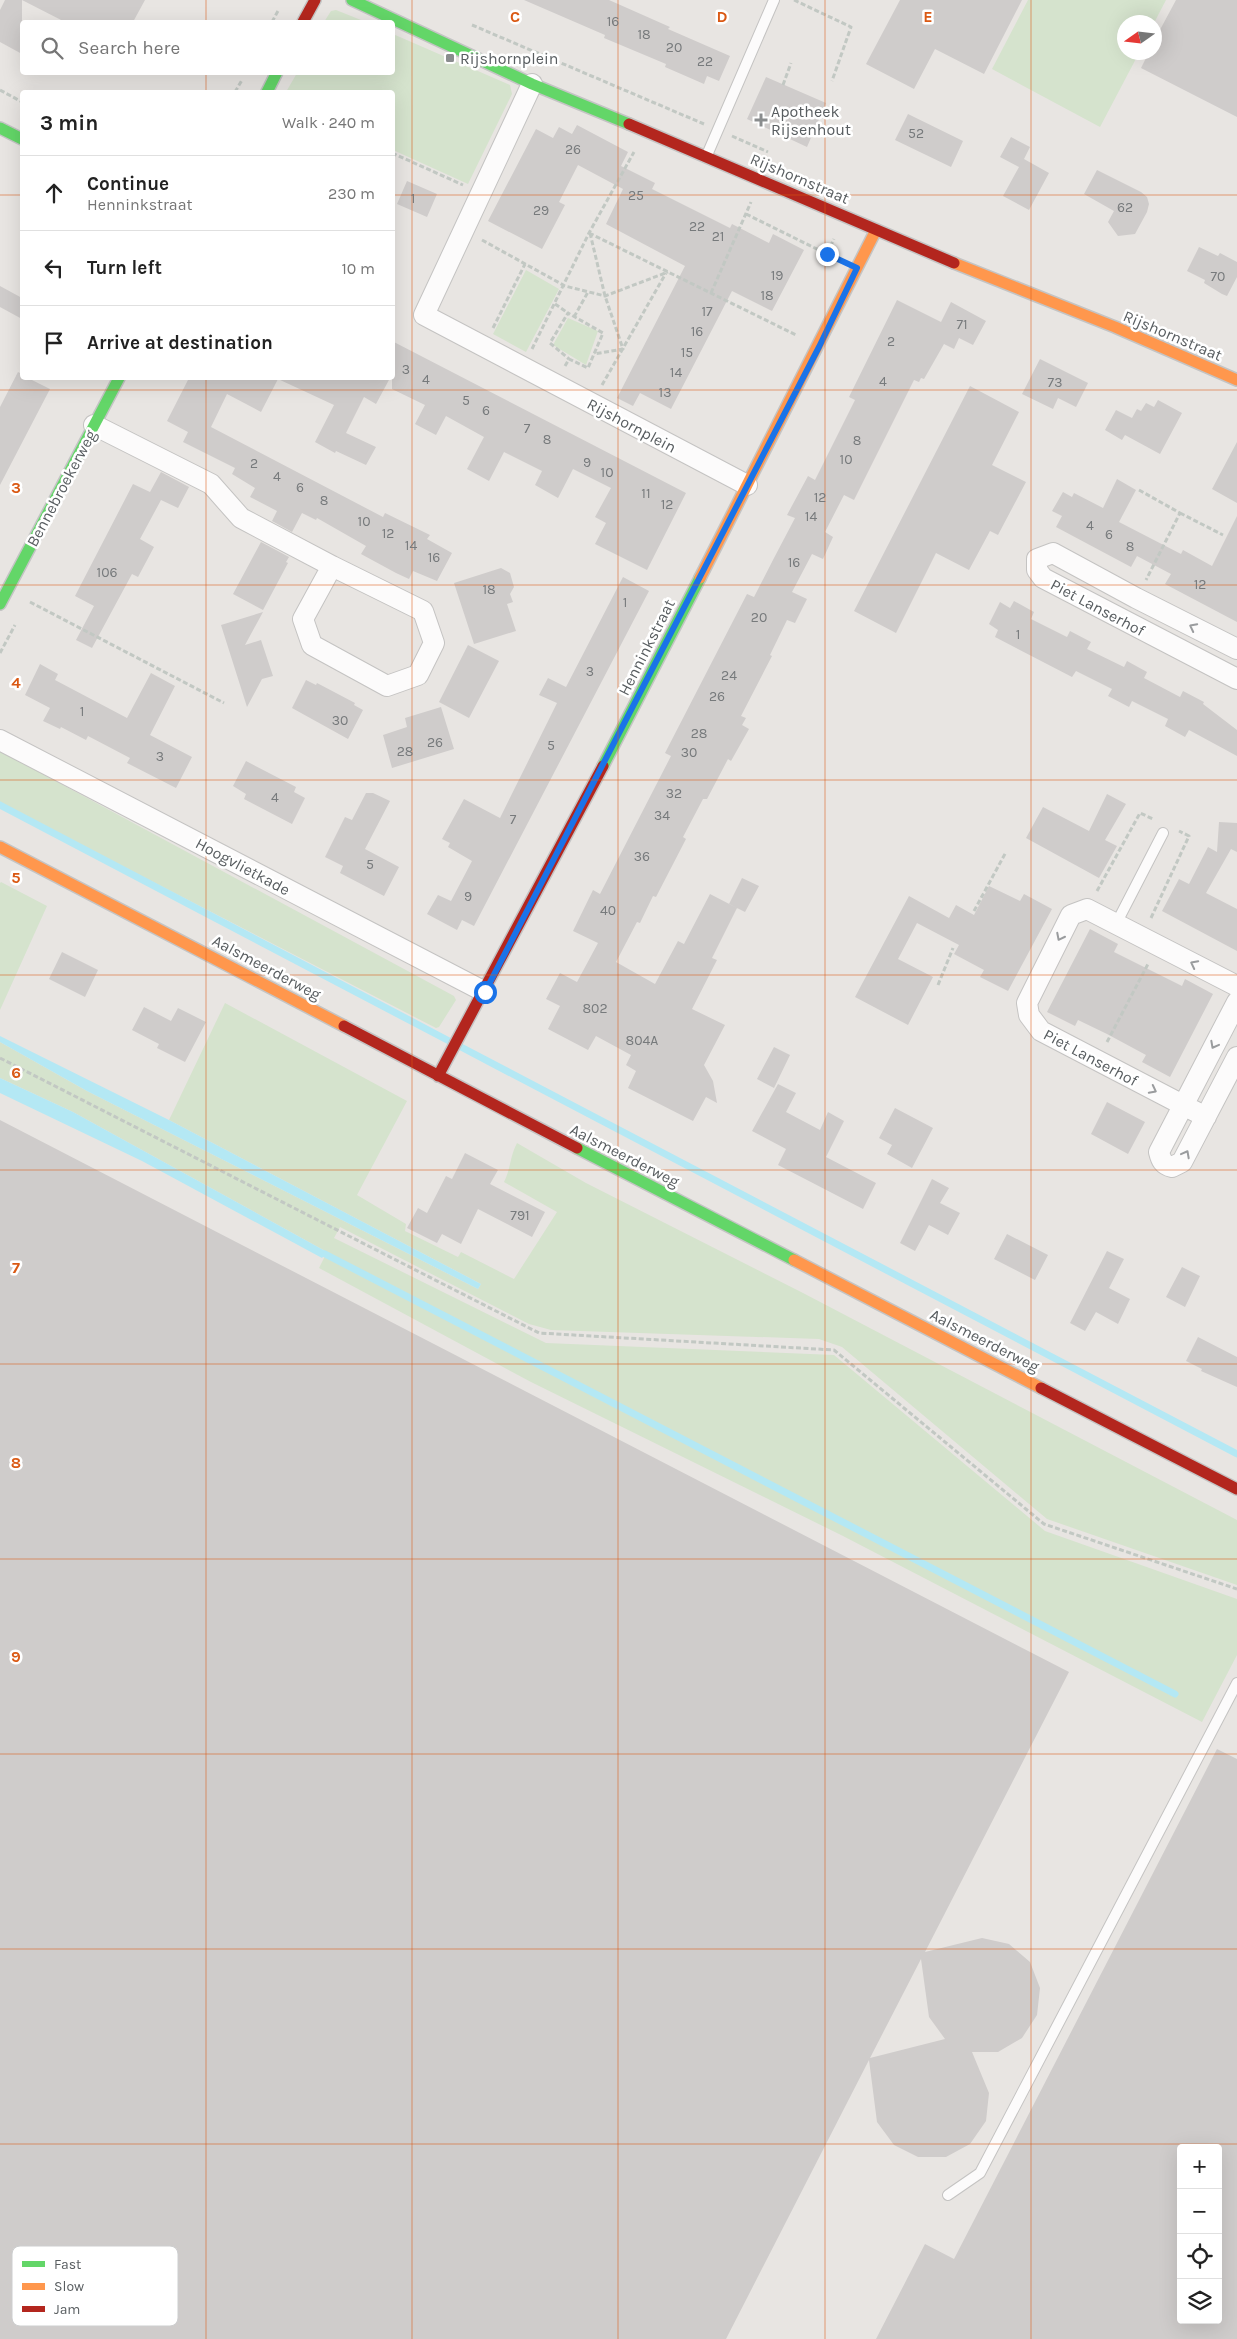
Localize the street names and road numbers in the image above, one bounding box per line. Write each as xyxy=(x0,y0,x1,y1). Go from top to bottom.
street label: Rijshornstraat xyxy=(747,149,852,208)
street label: Rijshornstraat xyxy=(1120,306,1225,365)
street label: Rijshornplein xyxy=(584,394,680,457)
street label: Bennebroekerweg xyxy=(23,426,100,550)
street label: Piet Lanserhof xyxy=(1047,575,1149,640)
street label: Henninkstraat xyxy=(614,596,679,699)
street label: Hoogvlietkade xyxy=(192,834,293,899)
street label: Aalsmeerderweg xyxy=(209,931,324,1004)
street label: Piet Lanserhof xyxy=(1040,1025,1142,1090)
street label: Aalsmeerderweg xyxy=(567,1120,683,1191)
street label: Aalsmeerderweg xyxy=(927,1305,1043,1376)

